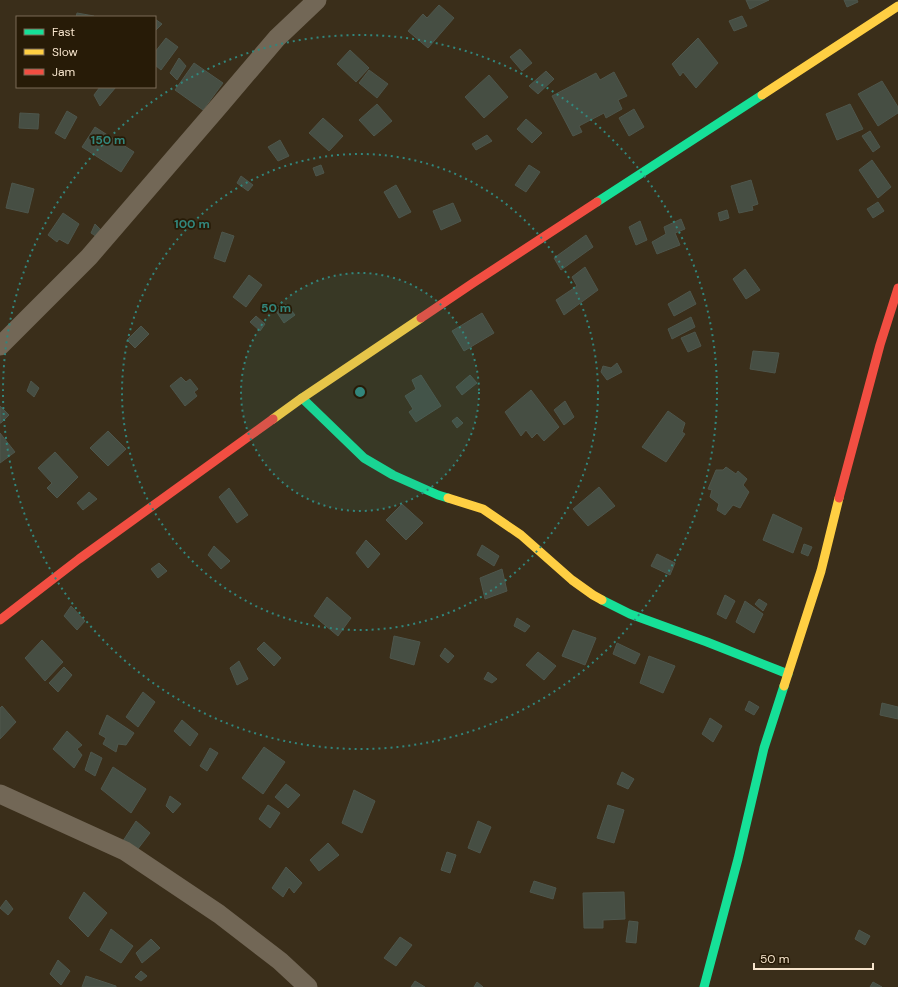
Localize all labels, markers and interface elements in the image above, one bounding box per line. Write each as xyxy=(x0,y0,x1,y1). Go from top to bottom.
legend xyxy=(16,16,156,88)
text: Fast xyxy=(52,24,75,40)
text: Slow xyxy=(52,44,78,60)
text: Jam xyxy=(52,64,75,80)
text: 150 m xyxy=(91,132,125,148)
text: 100 m xyxy=(174,216,210,232)
text: 50 m xyxy=(261,300,291,316)
centre of rings xyxy=(353,385,367,399)
scale bar xyxy=(754,945,873,971)
text: 50 m xyxy=(760,951,789,967)

